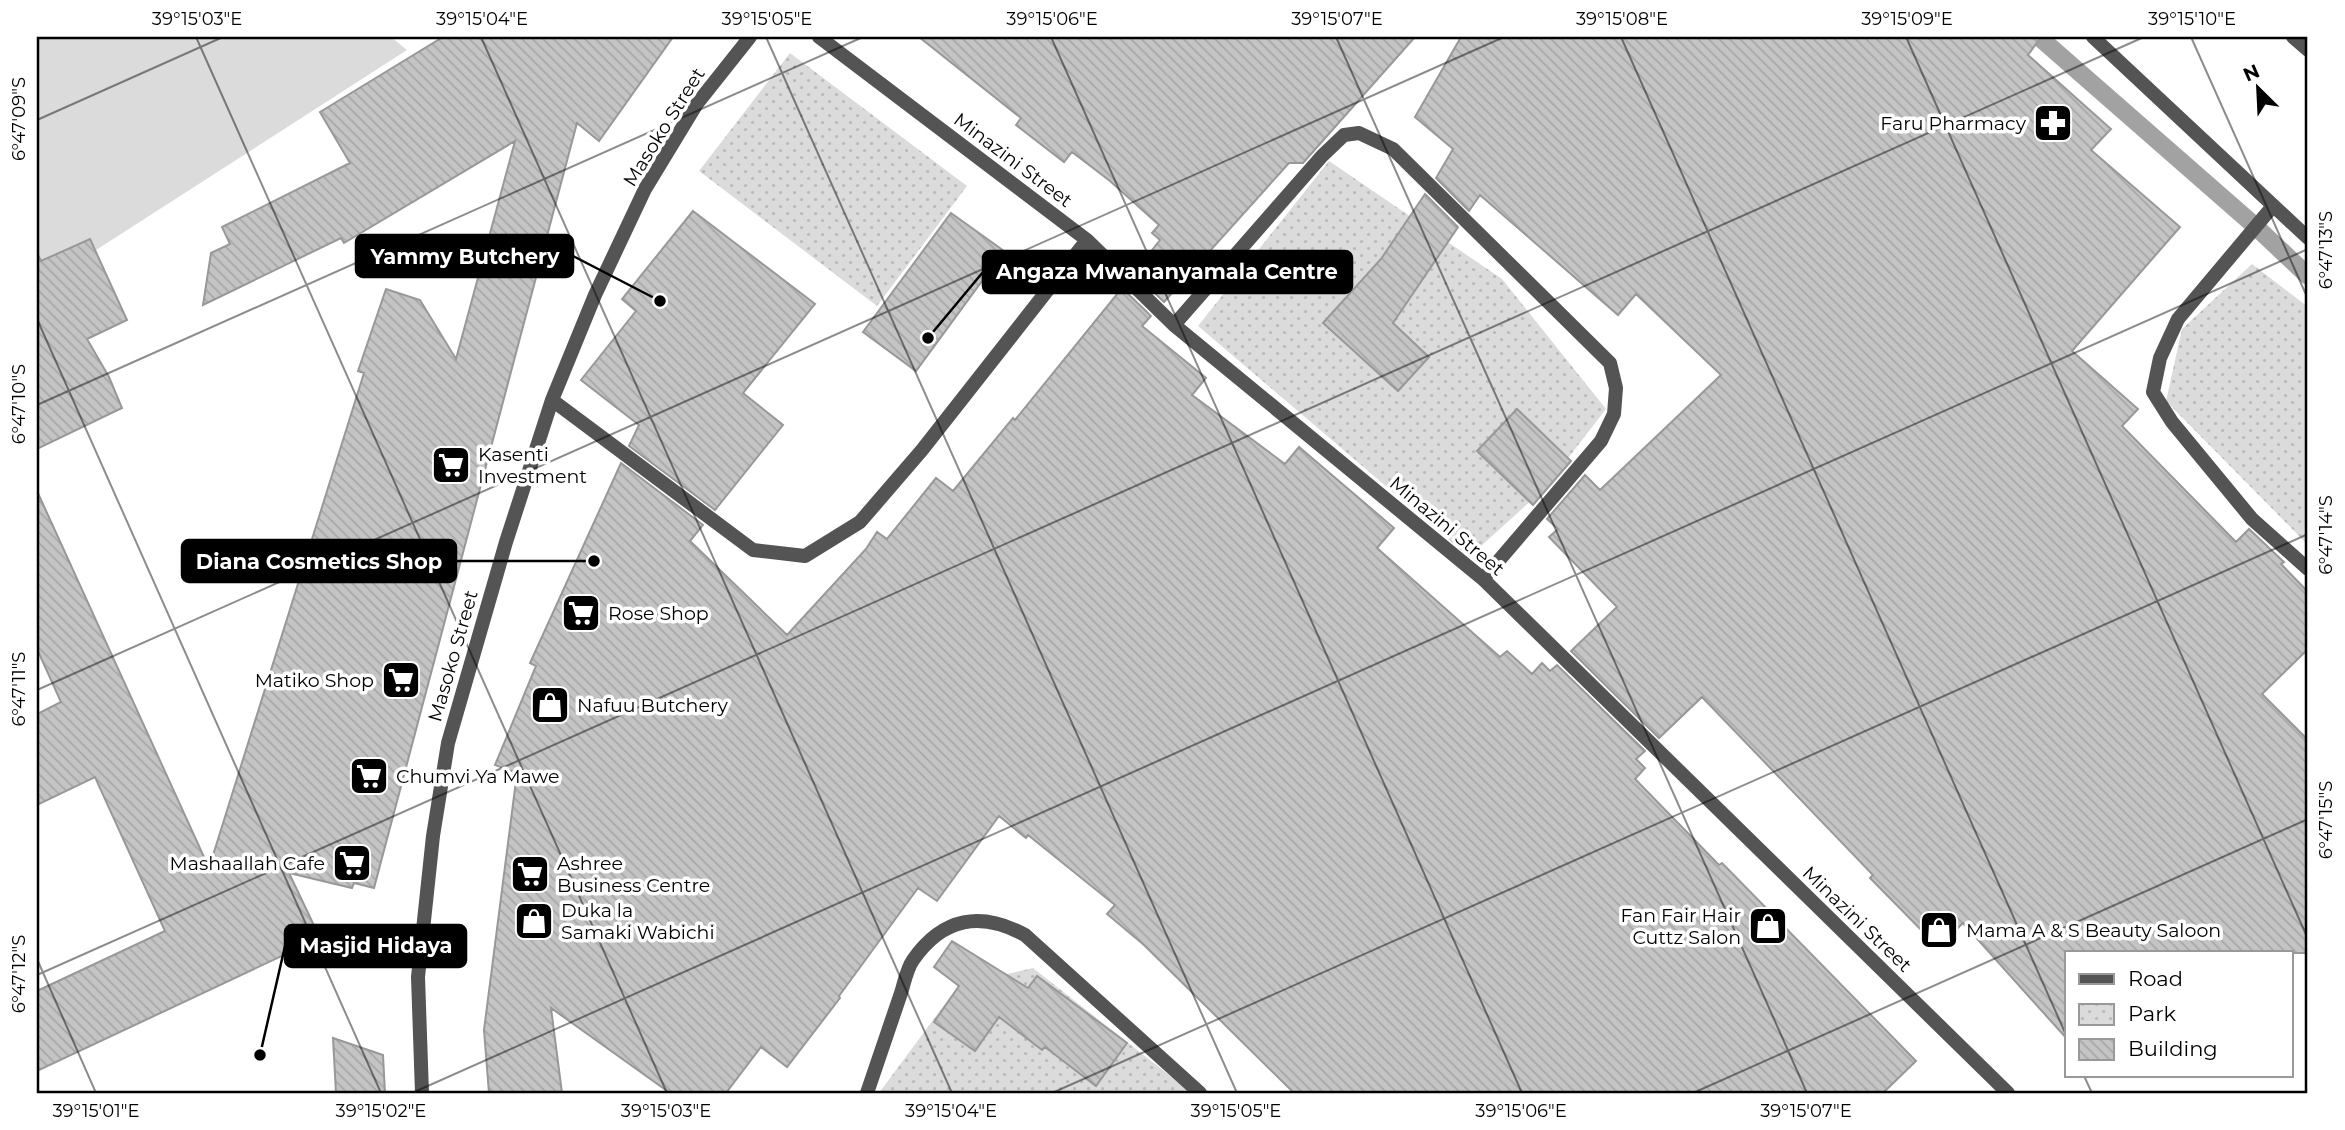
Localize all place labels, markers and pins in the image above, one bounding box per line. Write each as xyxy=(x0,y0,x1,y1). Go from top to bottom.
pharmacy icon: Faru Pharmacy xyxy=(2032,102,2074,144)
place label: Faru Pharmacy xyxy=(1880,112,2027,135)
callout: Yammy Butchery xyxy=(356,235,573,277)
callout: Angaza Mwananyamala Centre xyxy=(983,251,1352,293)
place label: Kasenti Investment xyxy=(478,443,587,488)
supermarket icon: Kasenti Investment xyxy=(430,444,472,486)
callout: Diana Cosmetics Shop xyxy=(182,540,456,582)
supermarket icon: Rose Shop xyxy=(560,592,602,634)
place label: Rose Shop xyxy=(608,602,709,625)
supermarket icon: Matiko Shop xyxy=(380,659,422,701)
place label: Matiko Shop xyxy=(255,669,374,692)
shop icon: Nafuu Butchery xyxy=(529,684,571,726)
place label: Nafuu Butchery xyxy=(577,694,728,717)
supermarket icon: Chumvi Ya Mawe xyxy=(348,755,390,797)
place label: Chumvi Ya Mawe xyxy=(396,765,560,788)
supermarket icon: Mashaallah Cafe xyxy=(331,842,373,884)
place label: Mashaallah Cafe xyxy=(170,852,325,875)
place label: Ashree Business Centre xyxy=(557,852,710,897)
supermarket icon: Ashree Business Centre xyxy=(509,853,551,895)
place label: Duka la Samaki Wabichi xyxy=(561,899,715,944)
shop icon: Duka la Samaki Wabichi xyxy=(513,900,555,942)
place label: Fan Fair Hair Cuttz Salon xyxy=(1620,904,1741,949)
shop icon: Fan Fair Hair Cuttz Salon xyxy=(1747,905,1789,947)
shop icon: Mama A & S Beauty Saloon xyxy=(1918,909,1960,951)
place label: Mama A & S Beauty Saloon xyxy=(1966,919,2221,942)
callout: Masjid Hidaya xyxy=(285,925,466,967)

